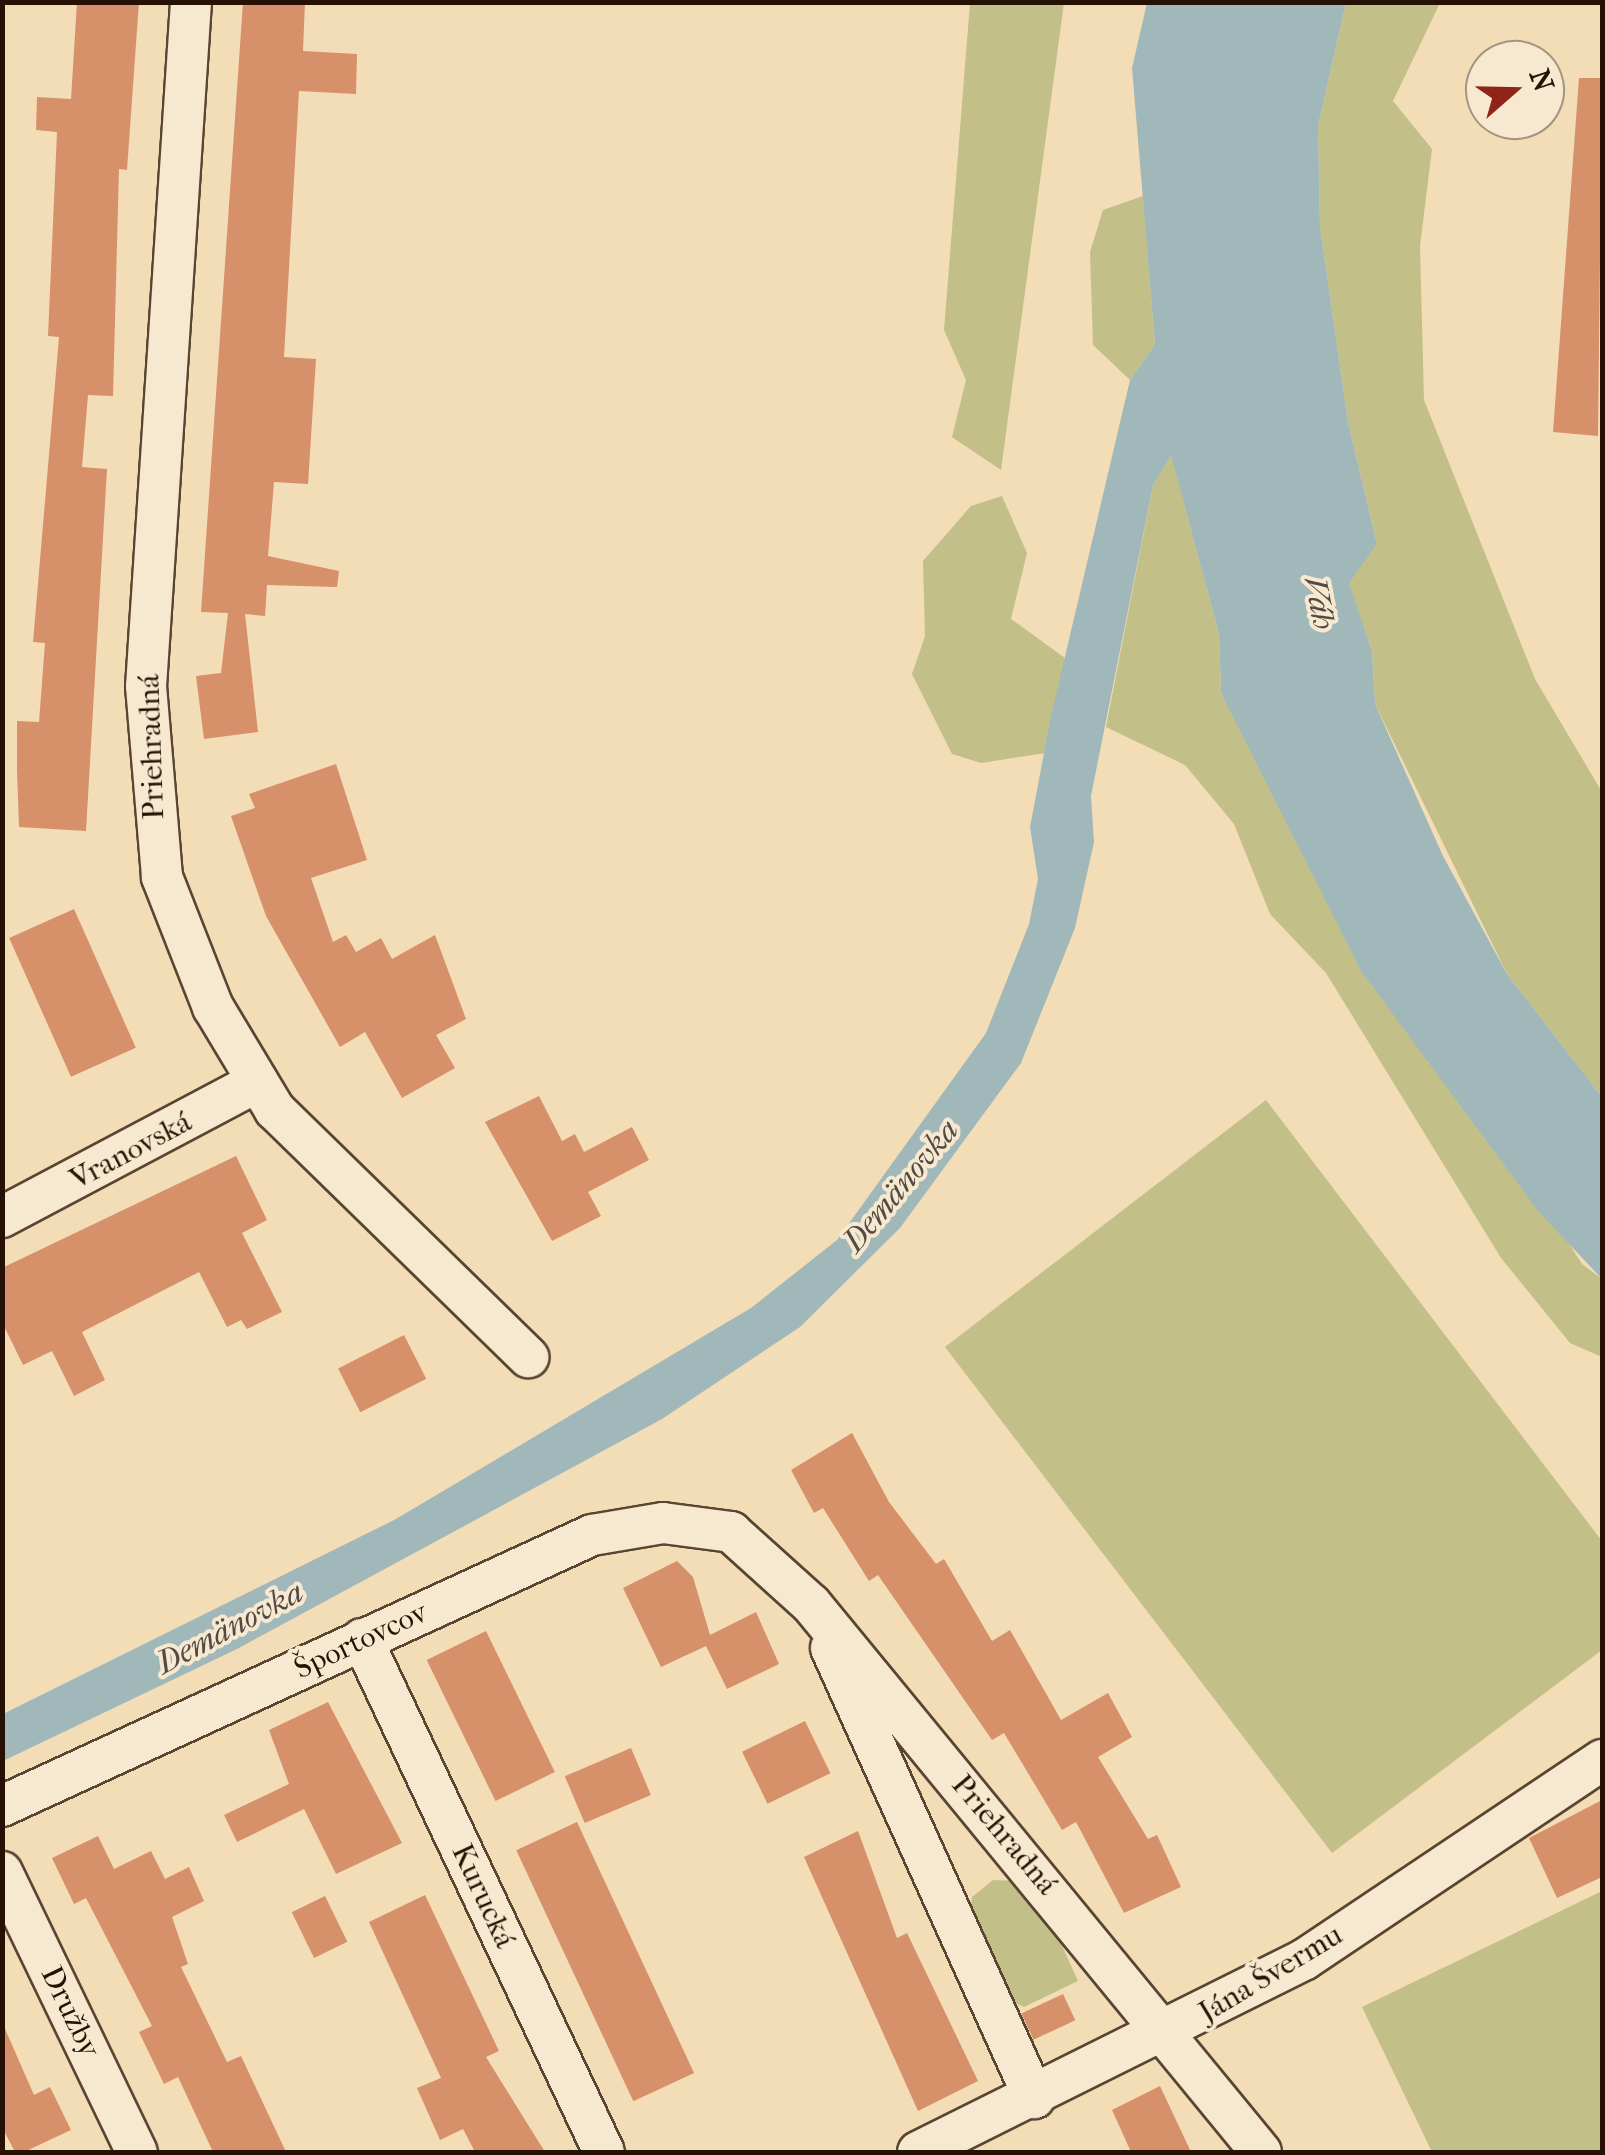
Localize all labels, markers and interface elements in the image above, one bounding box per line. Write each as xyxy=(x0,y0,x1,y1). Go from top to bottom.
north arrow xyxy=(1465,40,1565,140)
text: N xyxy=(1523,65,1561,96)
water label: Váh xyxy=(1295,573,1343,633)
street label: Priehradná xyxy=(131,674,173,820)
street label: Vranovská xyxy=(64,1104,198,1198)
water label: Demänovka xyxy=(835,1112,967,1260)
water label: Demänovka xyxy=(150,1573,310,1683)
street label: Športovcov xyxy=(289,1595,433,1687)
street label: Priehradná xyxy=(944,1768,1064,1902)
street label: Kurucká xyxy=(443,1838,523,1954)
street label: Jána Švermu xyxy=(1193,1917,1349,2031)
street label: Družby xyxy=(33,1961,107,2063)

